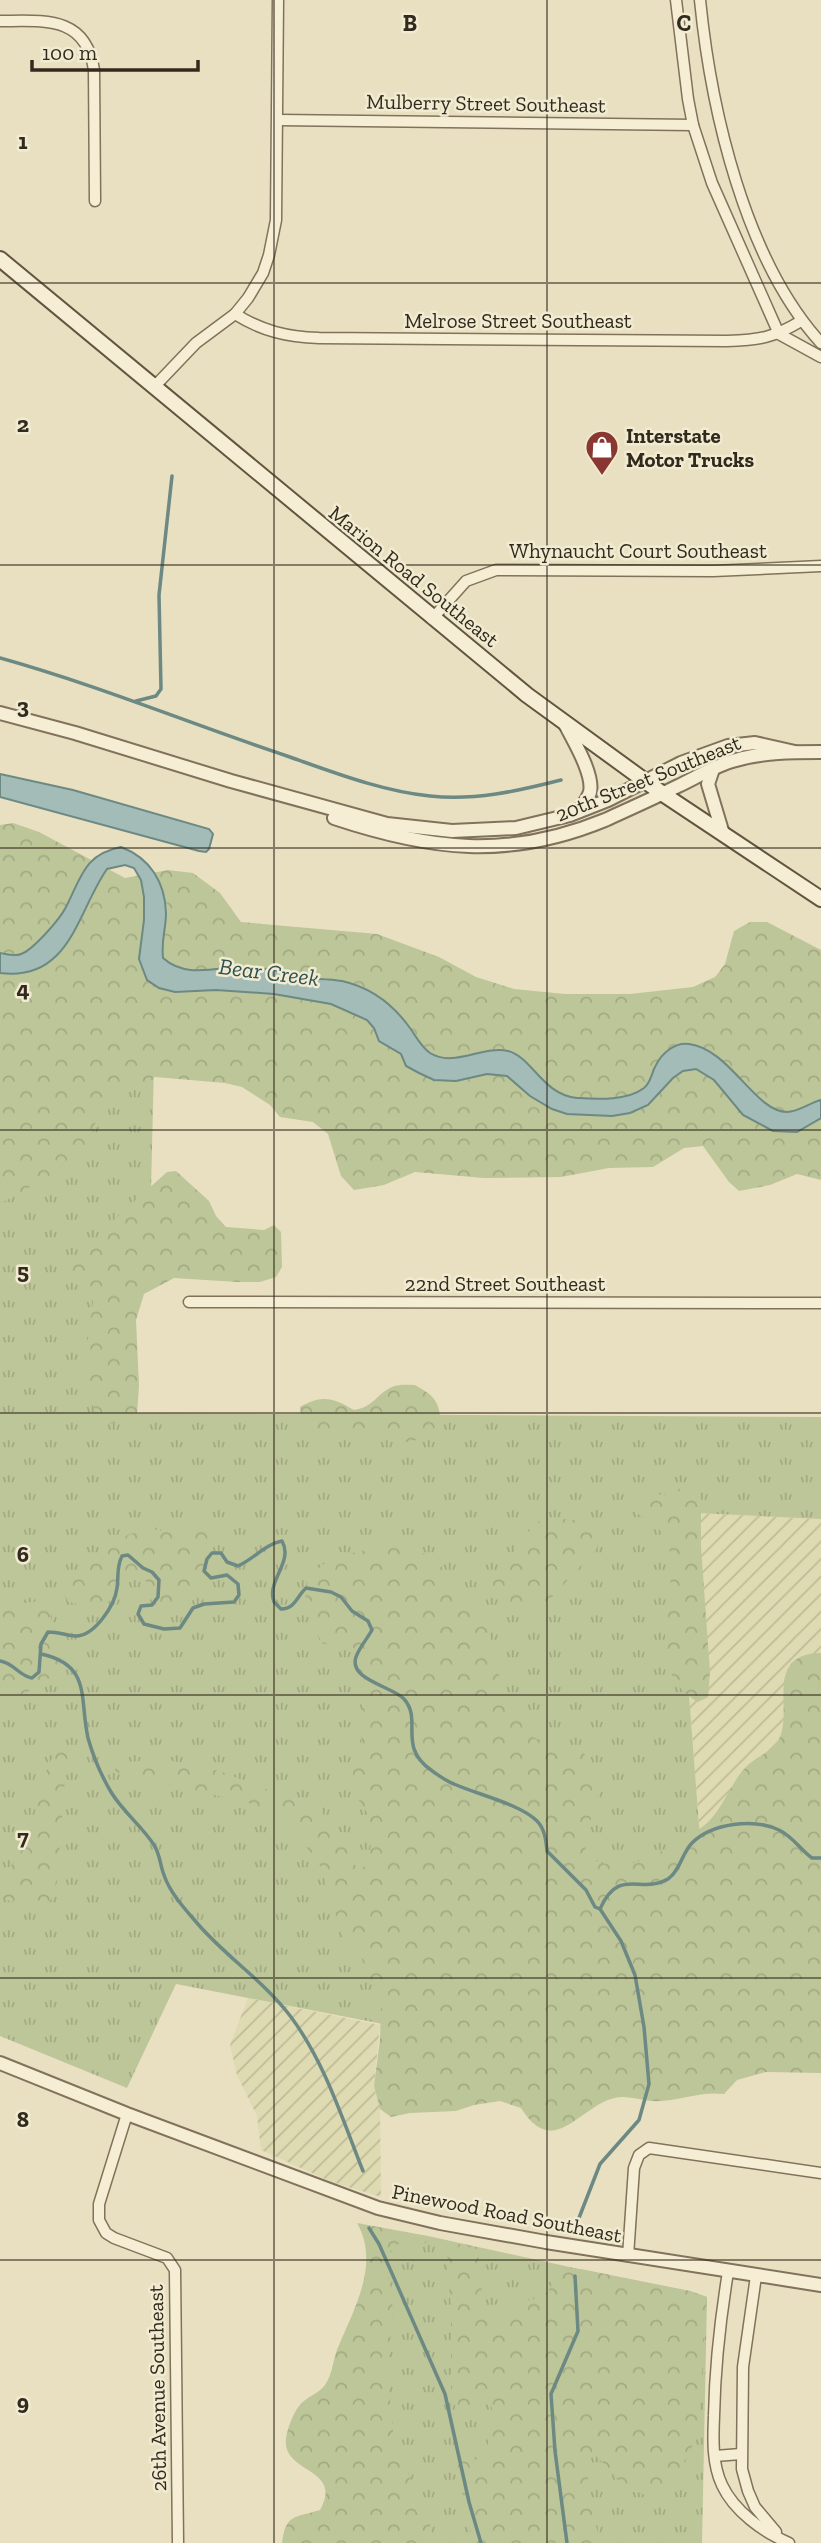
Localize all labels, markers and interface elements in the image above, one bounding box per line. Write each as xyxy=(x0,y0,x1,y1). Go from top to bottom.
text: B xyxy=(403,9,417,37)
text: C xyxy=(677,9,691,37)
scale bar xyxy=(32,28,198,72)
text: 100 m xyxy=(42,40,97,65)
street label: Mulberry Street Southeast xyxy=(366,88,606,118)
text: 1 xyxy=(18,127,28,155)
street label: Melrose Street Southeast xyxy=(404,308,632,333)
text: 2 xyxy=(17,410,29,438)
place label: Interstate Motor Trucks xyxy=(626,423,754,472)
shop icon: Interstate Motor Trucks xyxy=(583,428,621,477)
street label: Marion Road Southeast xyxy=(324,500,504,652)
street label: Whynaucht Court Southeast xyxy=(509,538,767,563)
text: 3 xyxy=(17,692,29,720)
street label: 20th Street Southeast xyxy=(552,729,744,827)
water label: Bear Creek xyxy=(217,952,321,992)
text: 4 xyxy=(16,975,30,1003)
text: 5 xyxy=(17,1257,29,1285)
street label: 22nd Street Southeast xyxy=(405,1271,605,1296)
text: 6 xyxy=(17,1540,29,1568)
text: 7 xyxy=(17,1823,29,1851)
text: 8 xyxy=(17,2105,29,2133)
street label: Pinewood Road Southeast xyxy=(390,2178,624,2248)
street label: 26th Avenue Southeast xyxy=(143,2284,171,2492)
text: 9 xyxy=(17,2388,29,2416)

